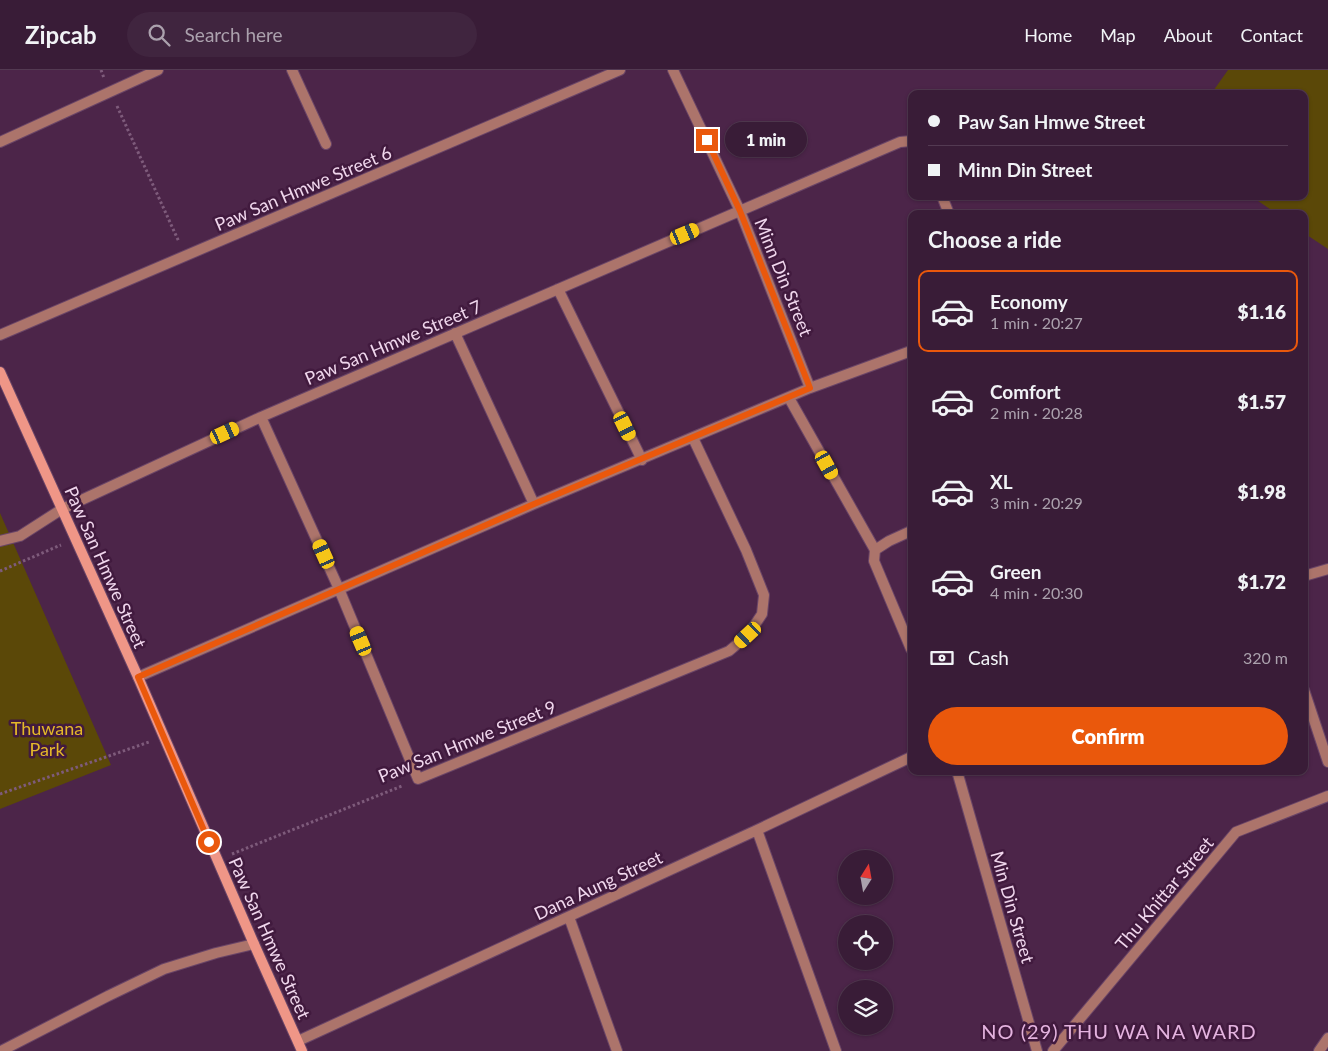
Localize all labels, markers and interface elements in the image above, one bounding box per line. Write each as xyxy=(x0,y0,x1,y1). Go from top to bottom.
search box xyxy=(127,12,477,57)
text: Zipcab xyxy=(25,20,97,49)
icon: search xyxy=(145,21,173,49)
text: Search here xyxy=(185,23,283,46)
text: Home xyxy=(1024,24,1072,46)
text: Map xyxy=(1100,24,1136,46)
text: About xyxy=(1164,24,1213,46)
text: Contact xyxy=(1241,24,1303,46)
text: Paw San Hmwe Street xyxy=(958,110,1145,133)
callout: 1 min xyxy=(724,122,807,158)
route end xyxy=(696,129,718,151)
text: 1 min xyxy=(746,130,786,149)
street label: Paw San Hmwe Street 6 xyxy=(211,141,395,235)
text: Minn Din Street xyxy=(958,158,1092,181)
street label: Minn Din Street xyxy=(750,215,818,340)
car xyxy=(668,221,701,247)
text: Choose a ride xyxy=(928,226,1062,253)
icon: car xyxy=(930,289,975,334)
text: Economy xyxy=(990,290,1068,313)
street label: Paw San Hmwe Street 7 xyxy=(301,295,485,389)
text: $1.16 xyxy=(1237,300,1286,323)
text: 1 min · 20:27 xyxy=(990,313,1083,332)
icon: car xyxy=(930,379,975,424)
text: Comfort xyxy=(990,380,1061,403)
text: $1.57 xyxy=(1237,390,1286,413)
text: 2 min · 20:28 xyxy=(990,403,1083,422)
car xyxy=(611,409,638,443)
car xyxy=(208,420,241,446)
car xyxy=(813,448,840,482)
icon: car xyxy=(930,469,975,514)
text: XL xyxy=(990,470,1013,493)
text: $1.98 xyxy=(1237,480,1286,503)
street label: Paw San Hmwe Street xyxy=(60,483,152,652)
text: 3 min · 20:29 xyxy=(990,493,1083,512)
car xyxy=(311,537,336,571)
icon: car xyxy=(930,559,975,604)
text: Green xyxy=(990,560,1041,583)
text: $1.72 xyxy=(1237,570,1286,593)
text: 4 min · 20:30 xyxy=(990,583,1083,602)
car xyxy=(731,619,764,651)
car xyxy=(348,624,373,658)
icon: cash xyxy=(928,644,956,672)
text: Cash xyxy=(968,646,1009,669)
text: 320 m xyxy=(1243,648,1288,667)
street label: Paw San Hmwe Street 9 xyxy=(375,695,559,787)
button: Confirm xyxy=(928,707,1288,765)
park label: Thuwana Park xyxy=(11,717,83,760)
route start xyxy=(198,831,220,853)
street label: Thu Khittar Street xyxy=(1110,832,1218,954)
street label: Dana Aung Street xyxy=(530,845,666,924)
street label: Min Din Street xyxy=(987,848,1040,966)
north arrow xyxy=(838,850,892,905)
map controls xyxy=(838,850,893,1035)
street label: Paw San Hmwe Street xyxy=(224,854,316,1023)
button: locate xyxy=(838,915,893,970)
button: layers xyxy=(838,980,893,1035)
district label: NO (29) THU WA NA WARD xyxy=(981,1019,1257,1043)

